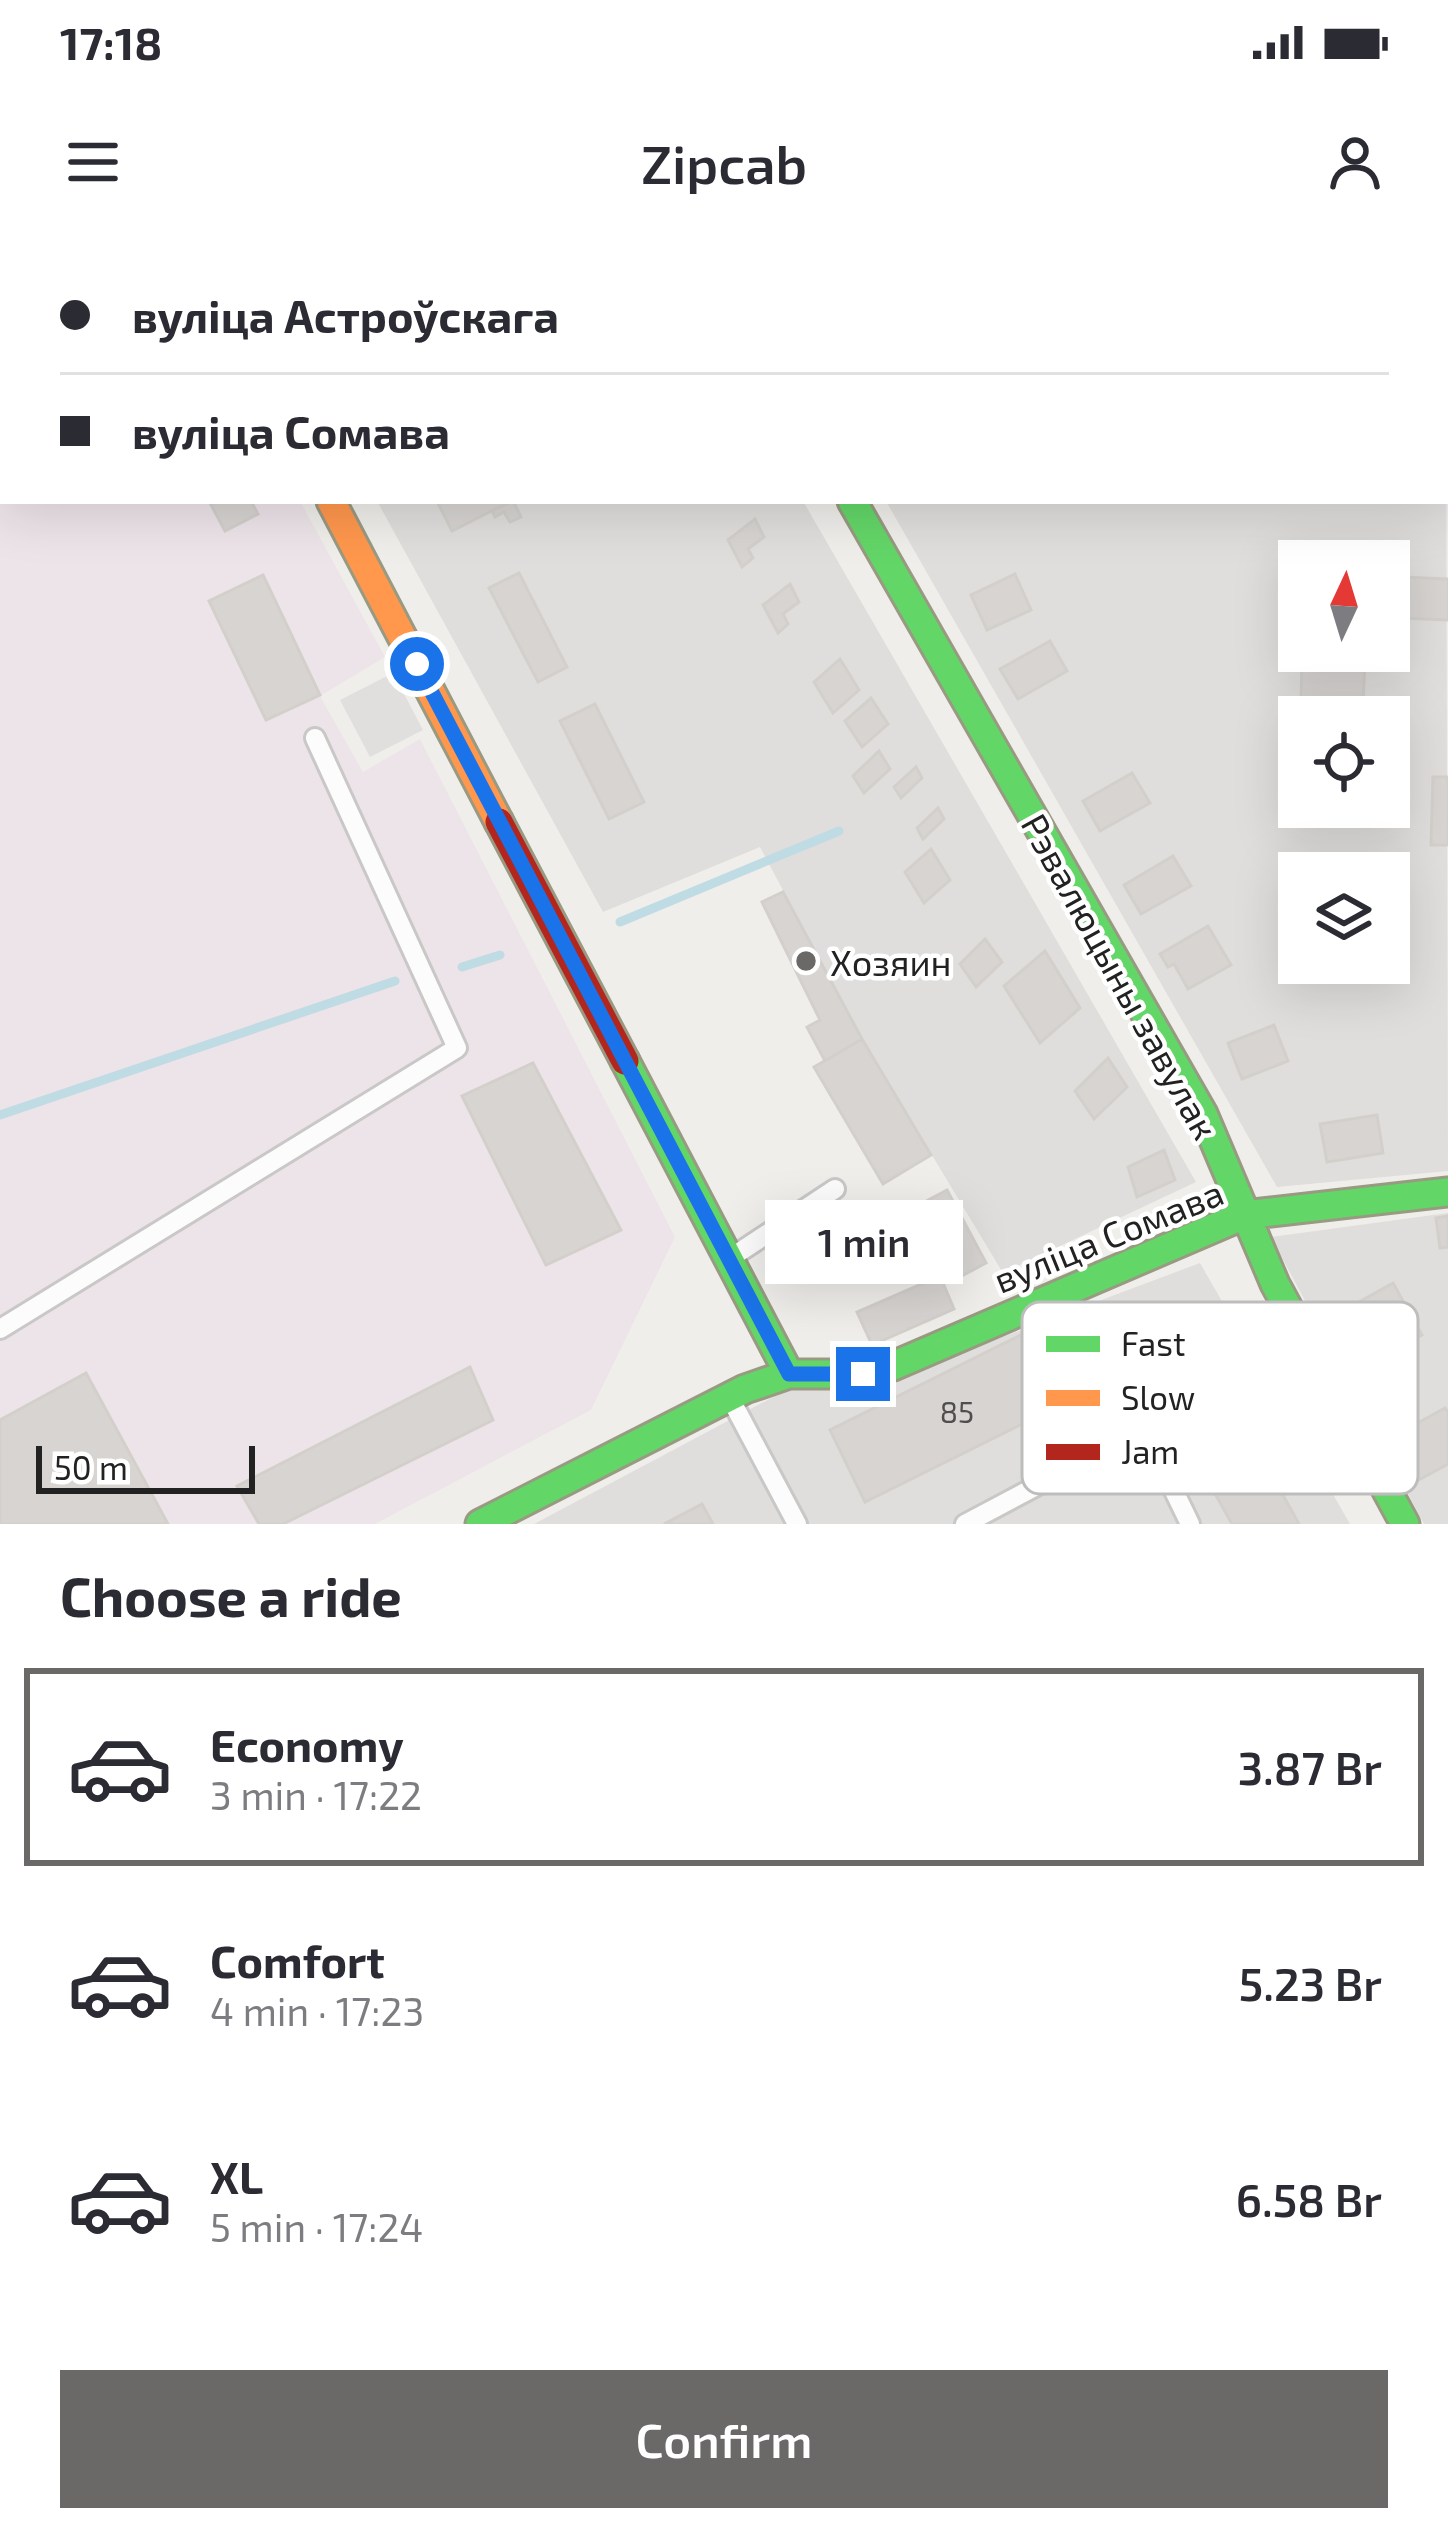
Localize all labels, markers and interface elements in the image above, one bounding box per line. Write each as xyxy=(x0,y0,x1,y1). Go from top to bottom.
text: 17:18 xyxy=(60,15,162,69)
icon: menu xyxy=(60,129,126,195)
icon: person xyxy=(1322,129,1388,195)
text: Zipcab xyxy=(641,130,807,195)
text: вуліца Астроўскага xyxy=(132,288,559,342)
text: вуліца Сомава xyxy=(132,404,450,458)
north arrow xyxy=(1278,540,1410,672)
map controls xyxy=(1278,540,1410,984)
route start xyxy=(390,637,444,691)
button: locate xyxy=(1278,696,1410,828)
street label: Рэвалюцыны завулак xyxy=(1013,806,1228,1147)
button: layers xyxy=(1278,852,1410,984)
place label: Хозяин xyxy=(830,940,952,983)
marker: Хозяин xyxy=(793,948,819,974)
street label: вуліца Сомава xyxy=(987,1169,1229,1301)
callout: 1 min xyxy=(764,1200,962,1284)
text: 1 min xyxy=(818,1218,910,1265)
legend xyxy=(1022,1302,1418,1494)
text: Fast xyxy=(1121,1323,1185,1363)
route end xyxy=(836,1347,890,1401)
text: Slow xyxy=(1121,1377,1195,1417)
house number: 85 xyxy=(940,1393,974,1429)
text: Jam xyxy=(1121,1431,1179,1471)
scale bar xyxy=(36,1440,255,1493)
text: 50 m xyxy=(54,1447,128,1487)
text: Choose a ride xyxy=(60,1563,402,1628)
icon: car xyxy=(66,1713,174,1821)
text: Economy xyxy=(210,1717,404,1771)
text: 3.87 Br xyxy=(1238,1740,1382,1794)
text: 3 min · 17:22 xyxy=(210,1771,422,1818)
icon: car xyxy=(66,1929,174,2037)
text: Comfort xyxy=(210,1933,385,1987)
text: 5.23 Br xyxy=(1239,1956,1382,2010)
text: 4 min · 17:23 xyxy=(210,1987,424,2034)
icon: car xyxy=(66,2145,174,2253)
text: XL xyxy=(210,2149,263,2203)
text: 6.58 Br xyxy=(1236,2172,1382,2226)
text: 5 min · 17:24 xyxy=(210,2203,423,2250)
button: Confirm xyxy=(60,2370,1388,2508)

